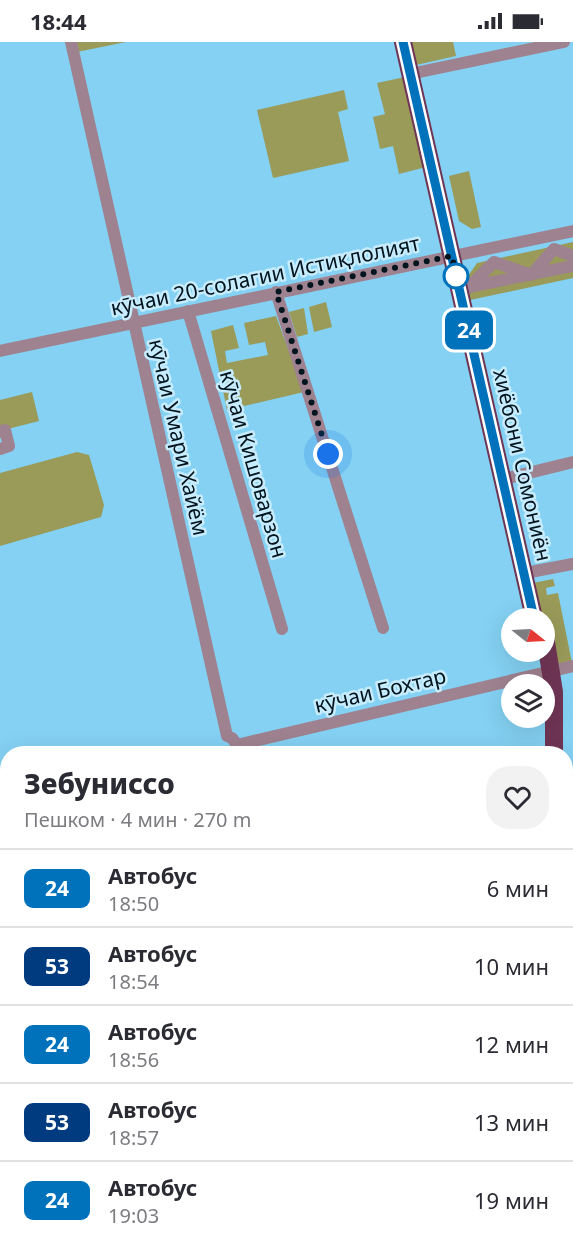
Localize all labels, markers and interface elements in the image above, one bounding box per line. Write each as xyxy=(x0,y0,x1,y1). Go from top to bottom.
text: 18:44 xyxy=(30,6,87,36)
street label: кӯчаи 20-солагии Истиқлолият xyxy=(108,228,422,321)
unlabelled marker xyxy=(443,263,469,289)
line badge: 24 xyxy=(442,310,496,350)
text: 24 xyxy=(457,316,481,344)
street label: кӯчаи Умари Хайём xyxy=(143,336,215,538)
street label: хиёбони Сомониён xyxy=(487,366,559,564)
street label: кӯчаи Кишоварзон xyxy=(214,367,294,561)
your location xyxy=(313,439,343,469)
north arrow xyxy=(501,608,555,662)
map controls xyxy=(501,608,555,728)
street label: кӯчаи Бохтар xyxy=(311,661,449,719)
button: layers xyxy=(501,674,555,728)
text: Зебуниссо xyxy=(24,764,175,802)
button: heart xyxy=(486,766,549,829)
text: Пешком · 4 мин · 270 m xyxy=(24,806,251,833)
text: Автобус xyxy=(108,860,197,890)
text: 6 мин xyxy=(487,873,549,903)
text: 24 xyxy=(45,874,69,902)
text: 18:50 xyxy=(108,890,159,917)
text: Автобус xyxy=(108,938,197,968)
text: 10 мин xyxy=(474,951,549,981)
text: 53 xyxy=(45,952,69,980)
text: 18:54 xyxy=(108,968,159,995)
text: Автобус xyxy=(108,1016,197,1046)
text: 12 мин xyxy=(474,1029,549,1059)
text: 24 xyxy=(45,1030,69,1058)
text: 18:56 xyxy=(108,1046,159,1073)
text: Автобус xyxy=(108,1094,197,1124)
text: 13 мин xyxy=(474,1107,549,1137)
text: 53 xyxy=(45,1108,69,1136)
text: 18:57 xyxy=(108,1124,159,1151)
text: Автобус xyxy=(108,1172,197,1202)
text: 19 мин xyxy=(474,1185,549,1215)
text: 24 xyxy=(45,1186,69,1214)
text: 19:03 xyxy=(108,1202,159,1229)

